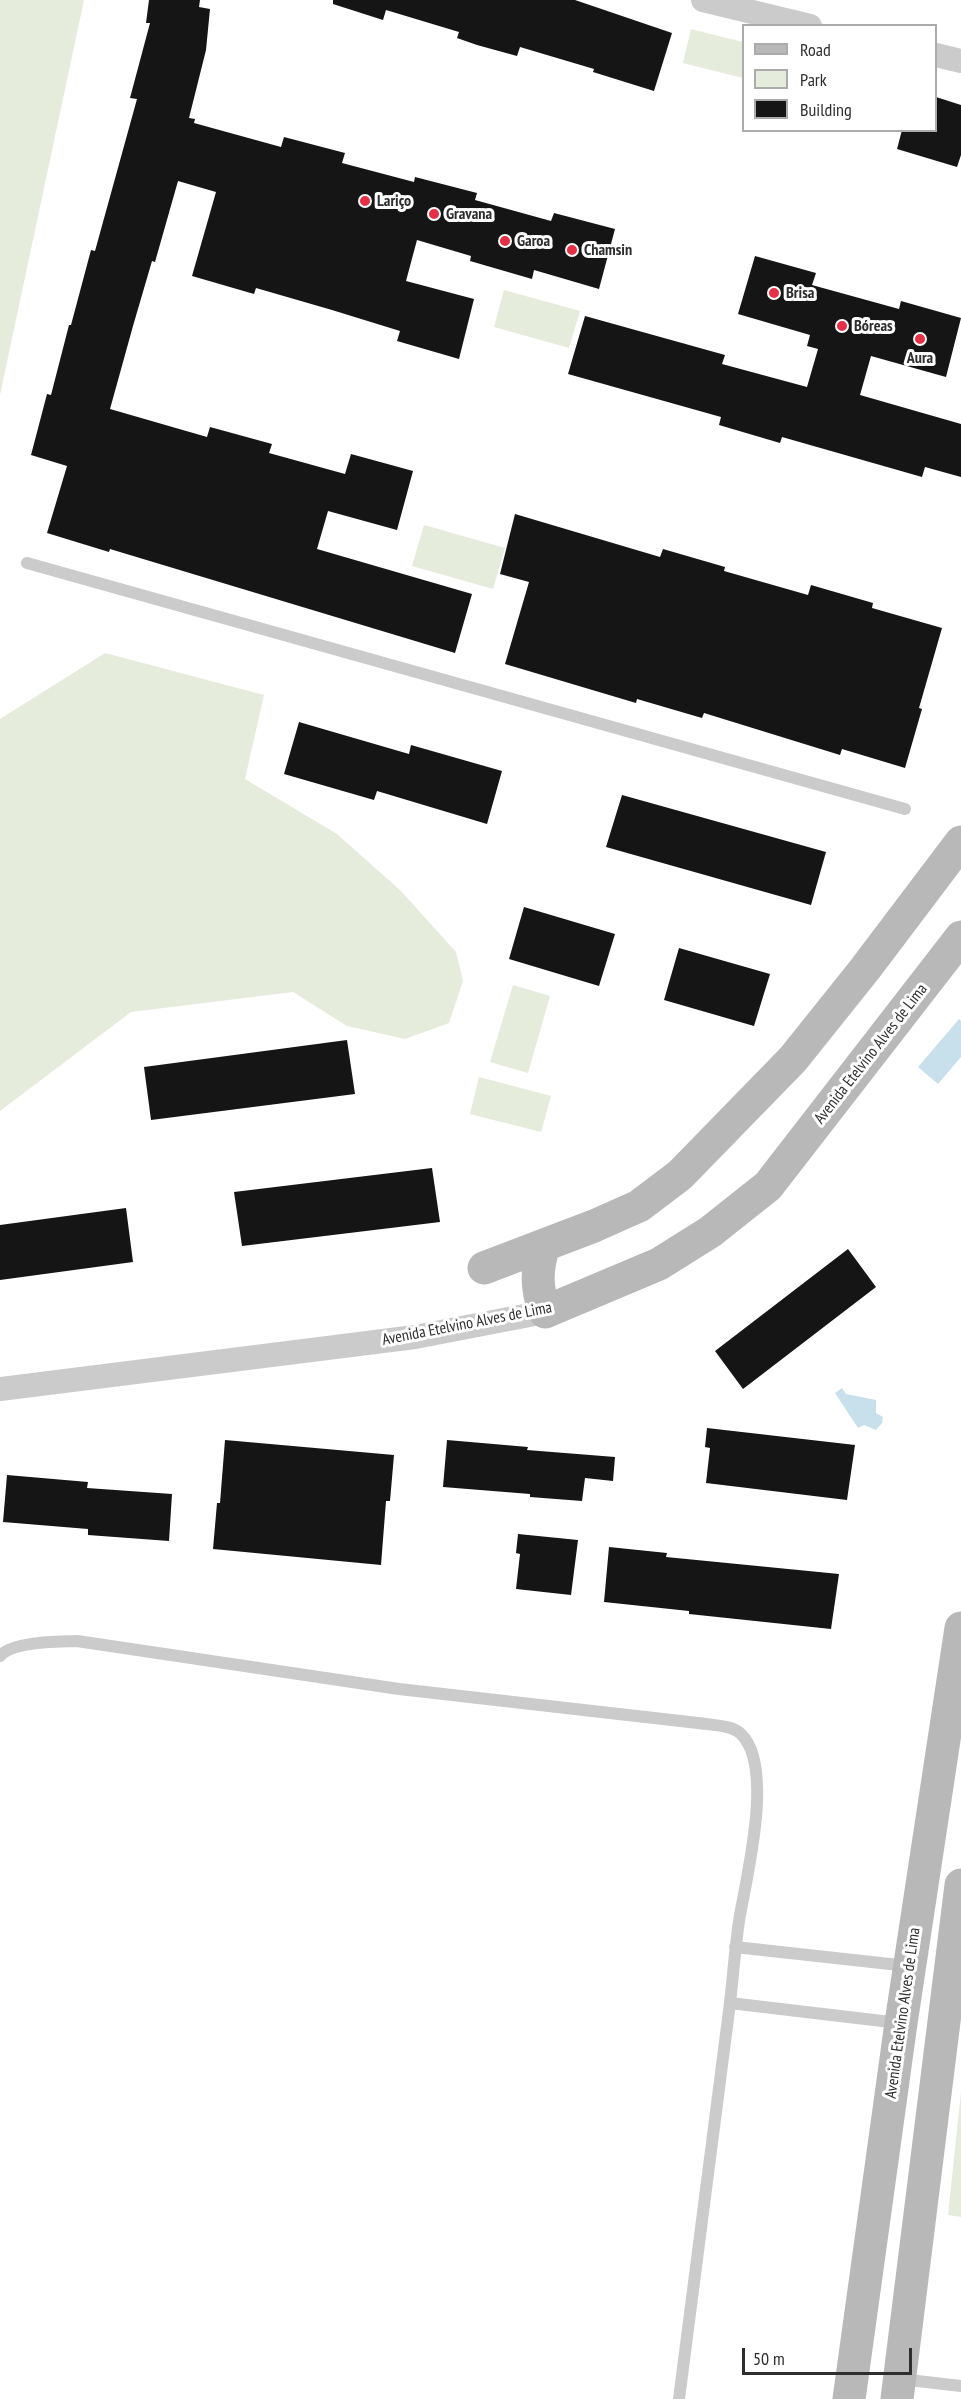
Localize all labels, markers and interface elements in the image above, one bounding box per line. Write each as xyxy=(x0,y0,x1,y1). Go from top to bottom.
legend xyxy=(742,24,937,132)
text: Road xyxy=(800,38,831,61)
text: Park xyxy=(800,68,827,91)
text: Building xyxy=(800,98,852,121)
place label: Lariço xyxy=(377,191,411,211)
marker: Lariço xyxy=(358,194,372,208)
place label: Gravana xyxy=(446,204,492,224)
marker: Gravana xyxy=(427,207,441,221)
place label: Garoa xyxy=(517,231,550,251)
marker: Garoa xyxy=(498,234,512,248)
place label: Chamsin xyxy=(584,240,632,260)
marker: Chamsin xyxy=(565,243,579,257)
place label: Brisa xyxy=(786,283,814,303)
marker: Brisa xyxy=(767,286,781,300)
place label: Bóreas xyxy=(854,316,893,336)
marker: Bóreas xyxy=(835,319,849,333)
marker: Aura xyxy=(913,332,927,346)
place label: Aura xyxy=(907,348,933,368)
street label: Avenida Etelvino Alves de Lima xyxy=(810,980,932,1128)
street label: Avenida Etelvino Alves de Lima xyxy=(381,1298,553,1350)
street label: Avenida Etelvino Alves de Lima xyxy=(882,1926,924,2100)
scale bar xyxy=(745,2336,914,2374)
text: 50 m xyxy=(753,2347,785,2370)

